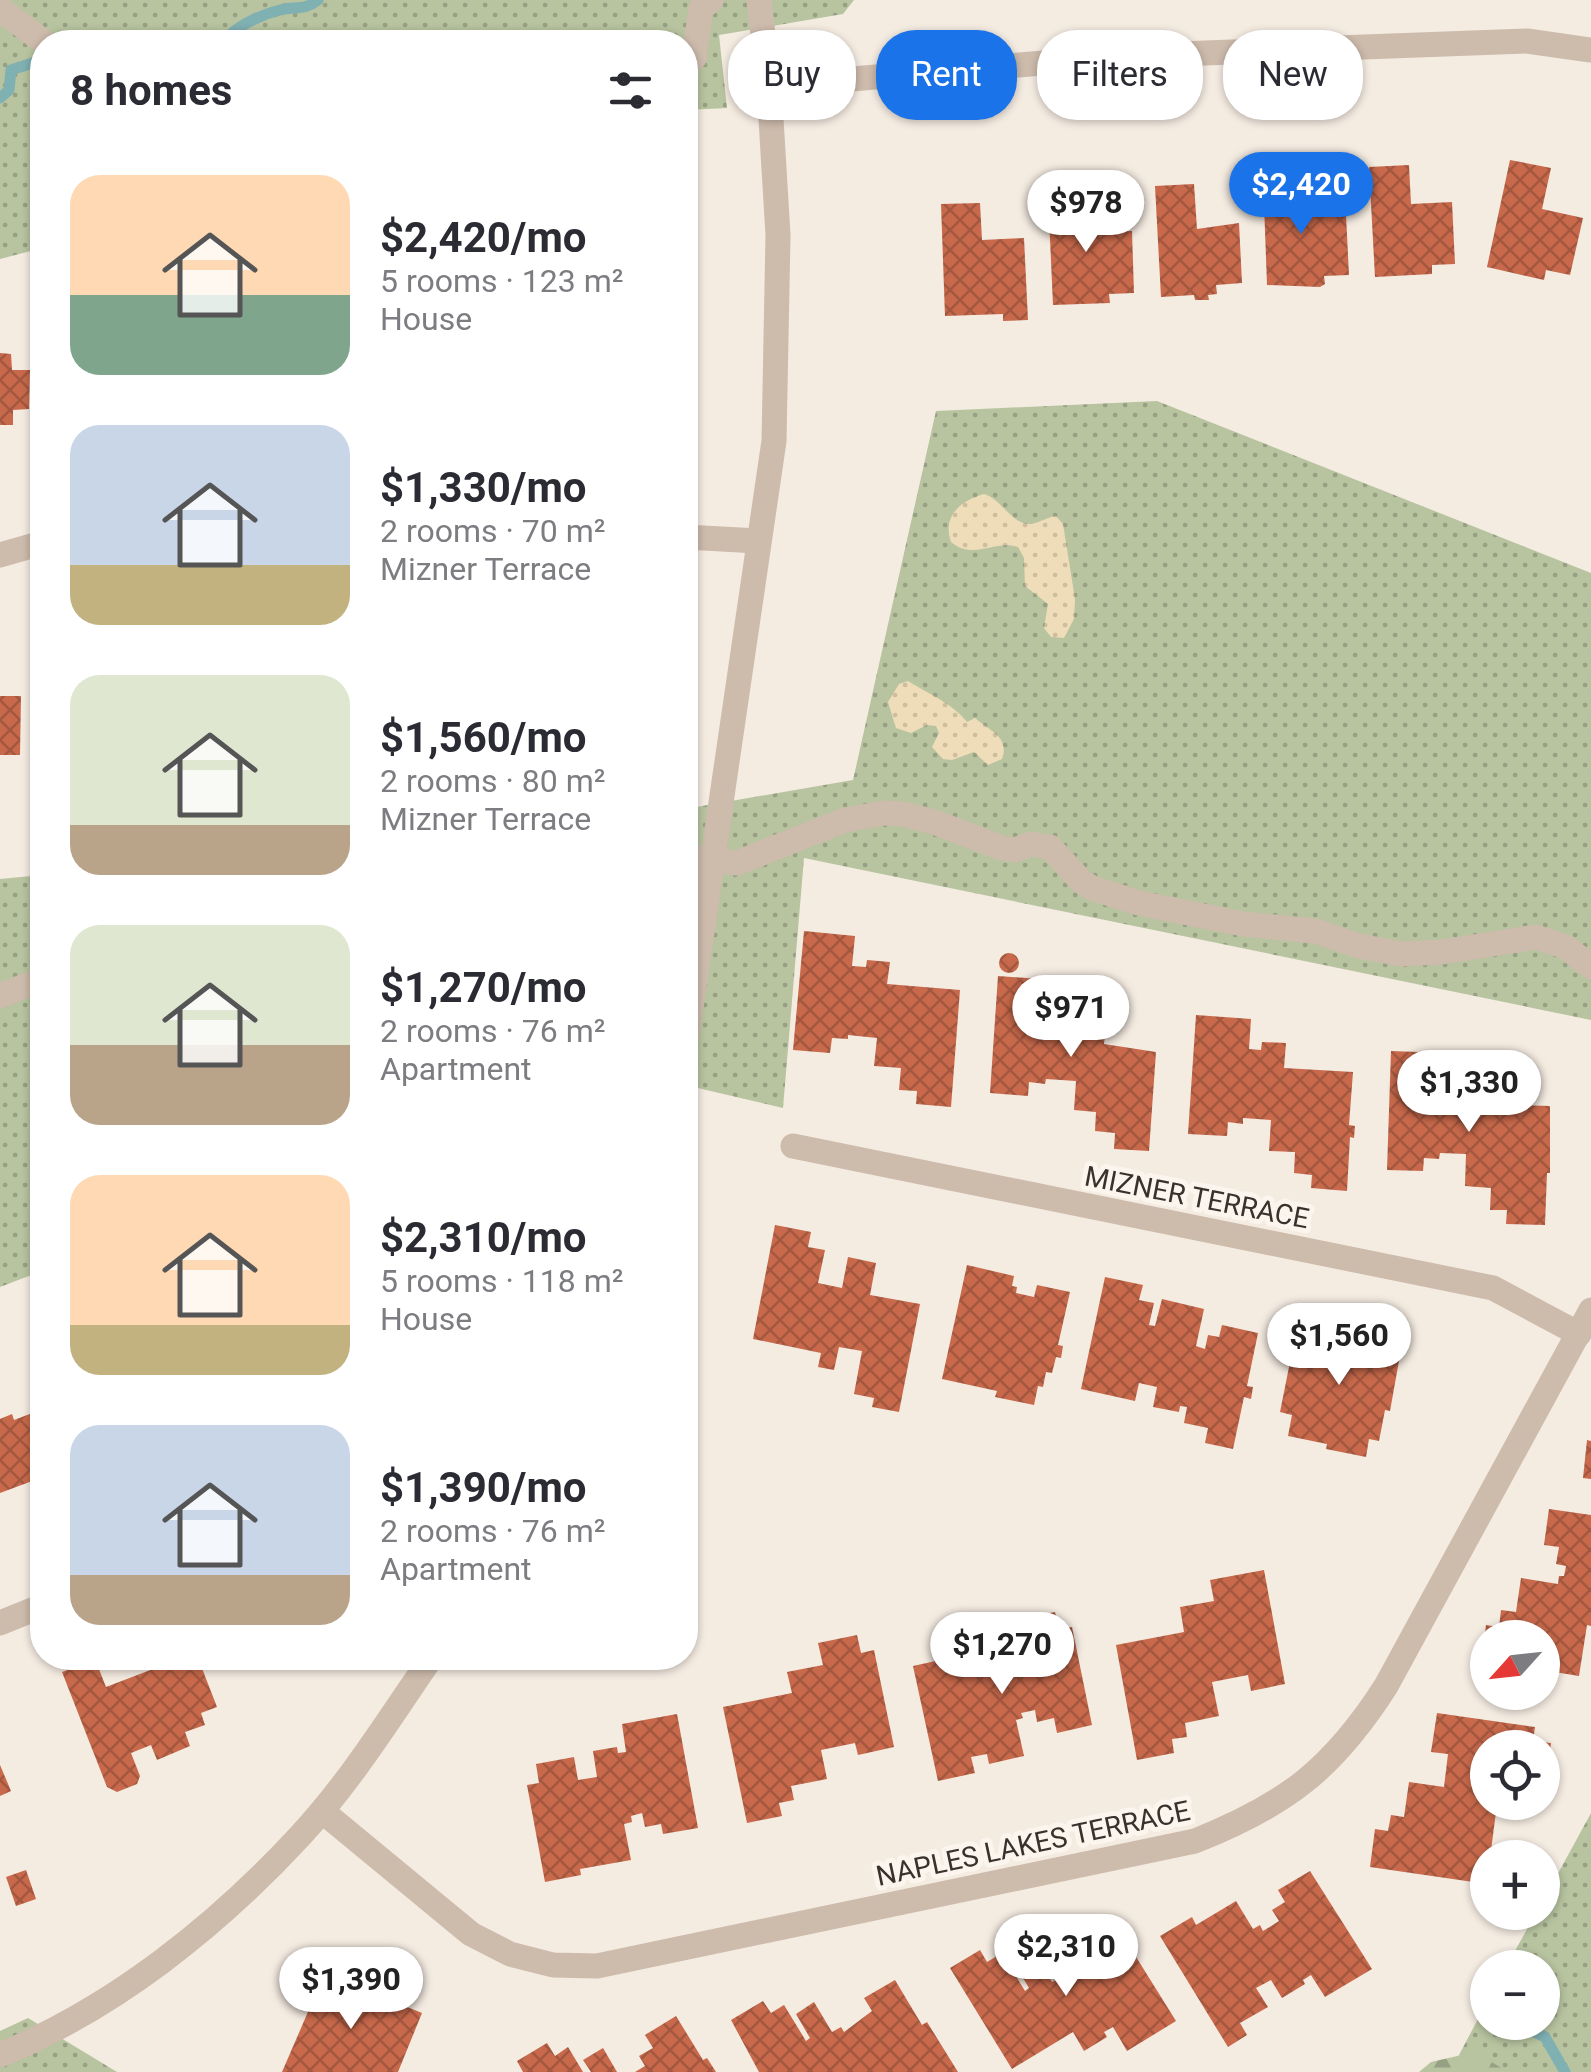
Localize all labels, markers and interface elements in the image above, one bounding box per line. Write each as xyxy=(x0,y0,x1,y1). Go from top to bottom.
chip: Buy xyxy=(728,30,856,120)
chip: Rent xyxy=(876,30,1017,120)
chip: Filters xyxy=(1037,30,1203,120)
chip: New xyxy=(1223,30,1363,120)
icon: filters xyxy=(603,63,658,118)
text: 8 homes xyxy=(70,66,232,115)
pin: $2,420 xyxy=(1220,152,1382,237)
text: $2,420 xyxy=(1251,165,1351,203)
pin: $978 xyxy=(1027,170,1145,255)
text: $978 xyxy=(1049,183,1123,221)
text: $2,420/mo xyxy=(380,213,587,262)
icon: home xyxy=(150,215,270,335)
text: 5 rooms · 123 m² xyxy=(380,262,623,300)
text: House xyxy=(380,300,472,338)
text: $1,330/mo xyxy=(380,463,587,512)
icon: home xyxy=(150,465,270,585)
text: 2 rooms · 70 m² xyxy=(380,512,605,550)
text: Mizner Terrace xyxy=(380,550,591,588)
text: $1,560/mo xyxy=(380,713,587,762)
icon: home xyxy=(150,715,270,835)
text: 2 rooms · 80 m² xyxy=(380,762,605,800)
text: Mizner Terrace xyxy=(380,800,591,838)
text: $1,270/mo xyxy=(380,963,587,1012)
icon: home xyxy=(150,965,270,1085)
pin: $971 xyxy=(1012,975,1130,1060)
text: $971 xyxy=(1034,988,1108,1026)
text: 2 rooms · 76 m² xyxy=(380,1012,605,1050)
text: Apartment xyxy=(380,1050,532,1088)
pin: $1,330 xyxy=(1388,1050,1550,1135)
text: $1,330 xyxy=(1419,1063,1519,1101)
street label: MIZNER TERRACE xyxy=(1082,1160,1312,1235)
text: $2,310/mo xyxy=(380,1213,587,1262)
icon: home xyxy=(150,1215,270,1335)
text: 5 rooms · 118 m² xyxy=(380,1262,623,1300)
text: House xyxy=(380,1300,472,1338)
pin: $1,560 xyxy=(1258,1303,1420,1388)
text: $1,560 xyxy=(1289,1316,1389,1354)
text: $1,390/mo xyxy=(380,1463,587,1512)
icon: home xyxy=(150,1465,270,1585)
text: 2 rooms · 76 m² xyxy=(380,1512,605,1550)
text: Apartment xyxy=(380,1550,532,1588)
pin: $1,270 xyxy=(921,1612,1083,1697)
north arrow xyxy=(1470,1620,1560,1710)
map controls xyxy=(1470,1620,1560,2040)
text: $1,270 xyxy=(952,1625,1052,1663)
button: locate xyxy=(1470,1730,1560,1820)
street label: NAPLES LAKES TERRACE xyxy=(873,1794,1193,1893)
button: + xyxy=(1470,1840,1560,1930)
pin: $2,310 xyxy=(985,1914,1147,1999)
text: $2,310 xyxy=(1016,1927,1116,1965)
pin: $1,390 xyxy=(270,1947,432,2032)
button: − xyxy=(1470,1950,1560,2040)
text: $1,390 xyxy=(301,1960,401,1998)

